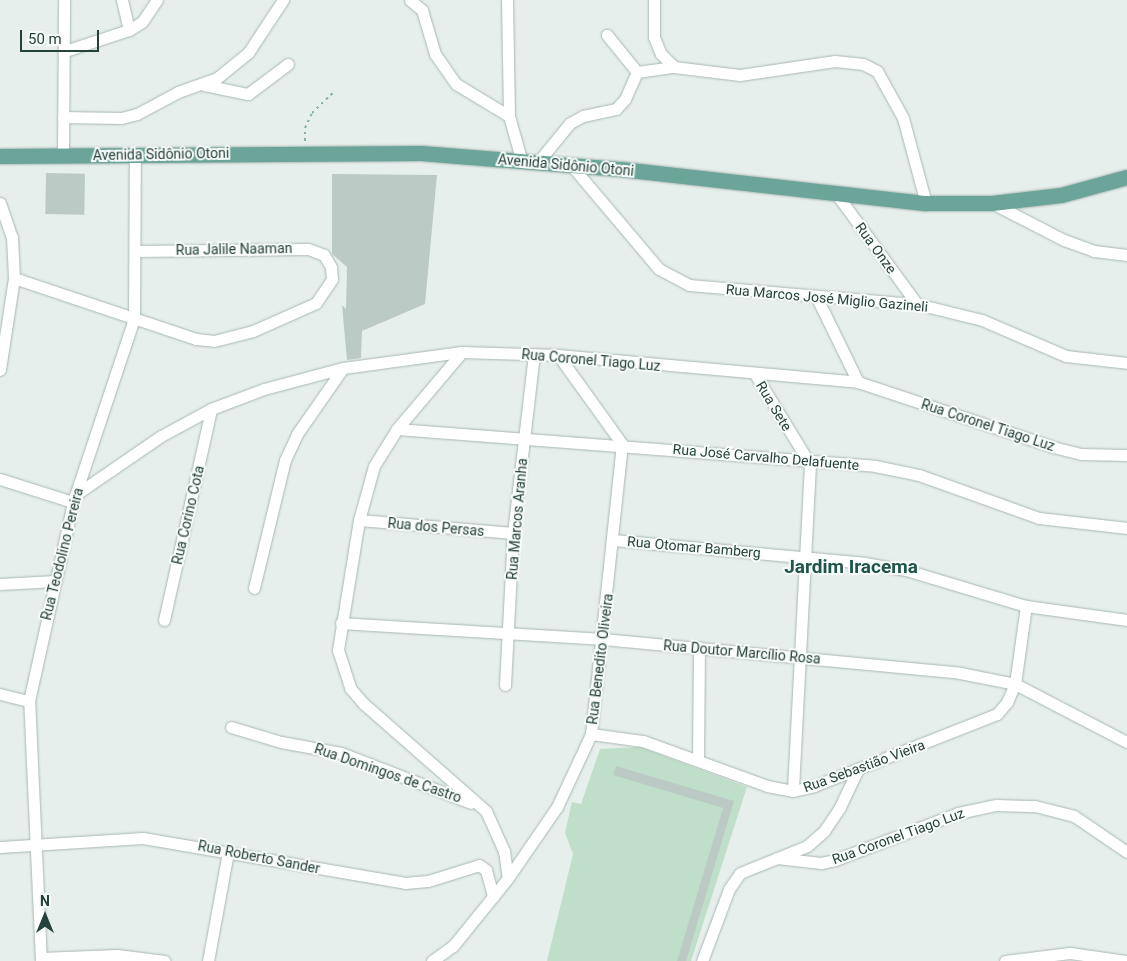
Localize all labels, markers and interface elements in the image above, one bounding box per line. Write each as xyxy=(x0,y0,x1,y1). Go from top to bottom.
scale bar xyxy=(22,20,101,52)
text: 50 m xyxy=(28,30,62,48)
street label: Avenida Sidônio Otoni xyxy=(93,144,229,164)
street label: Avenida Sidônio Otoni xyxy=(497,151,635,179)
street label: Rua Onze xyxy=(852,219,900,277)
street label: Rua Jalile Naaman xyxy=(176,240,292,258)
street label: Rua Marcos José Miglio Gazineli xyxy=(725,281,929,315)
street label: Rua Coronel Tiago Luz xyxy=(521,346,661,374)
street label: Rua Sete xyxy=(753,378,795,434)
street label: Rua Coronel Tiago Luz xyxy=(919,395,1057,455)
street label: Rua José Carvalho Delafuente xyxy=(672,440,860,474)
street label: Rua Marcos Aranha xyxy=(503,457,531,581)
street label: Rua Corino Cota xyxy=(168,464,208,566)
street label: Rua Teodolino Pereira xyxy=(37,486,87,622)
street label: Rua dos Persas xyxy=(387,514,485,540)
street label: Rua Otomar Bamberg xyxy=(627,533,761,561)
district label: Jardim Iracema xyxy=(784,556,918,578)
street label: Rua Benedito Oliveira xyxy=(584,592,616,726)
street label: Rua Doutor Marcílio Rosa xyxy=(663,637,821,667)
street label: Rua Sebastião Vieira xyxy=(801,736,927,796)
street label: Rua Domingos de Castro xyxy=(312,740,464,806)
street label: Rua Coronel Tiago Luz xyxy=(829,804,967,868)
street label: Rua Roberto Sander xyxy=(197,837,321,877)
north arrow xyxy=(20,891,70,941)
text: N xyxy=(40,893,50,909)

